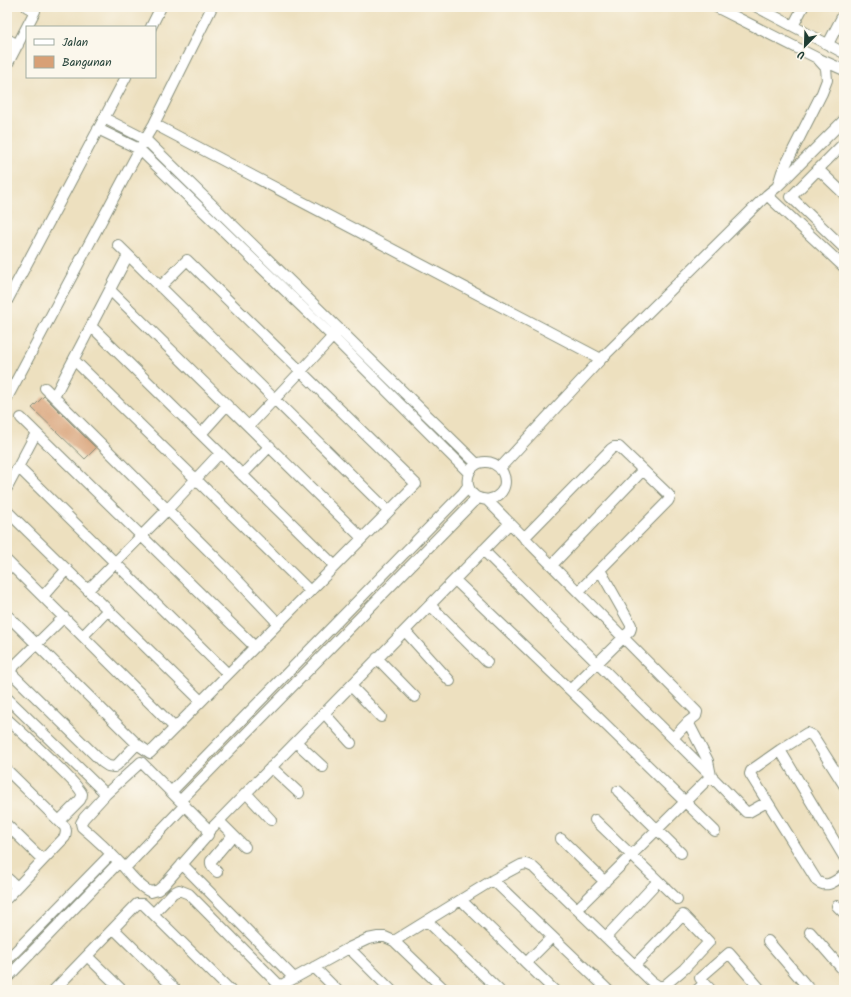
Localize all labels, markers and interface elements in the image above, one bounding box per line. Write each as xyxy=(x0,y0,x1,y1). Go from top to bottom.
legend xyxy=(26,26,156,78)
north arrow xyxy=(785,26,825,66)
text: Jalan xyxy=(62,33,88,52)
text: U xyxy=(795,45,808,64)
text: Bangunan xyxy=(62,53,112,72)

